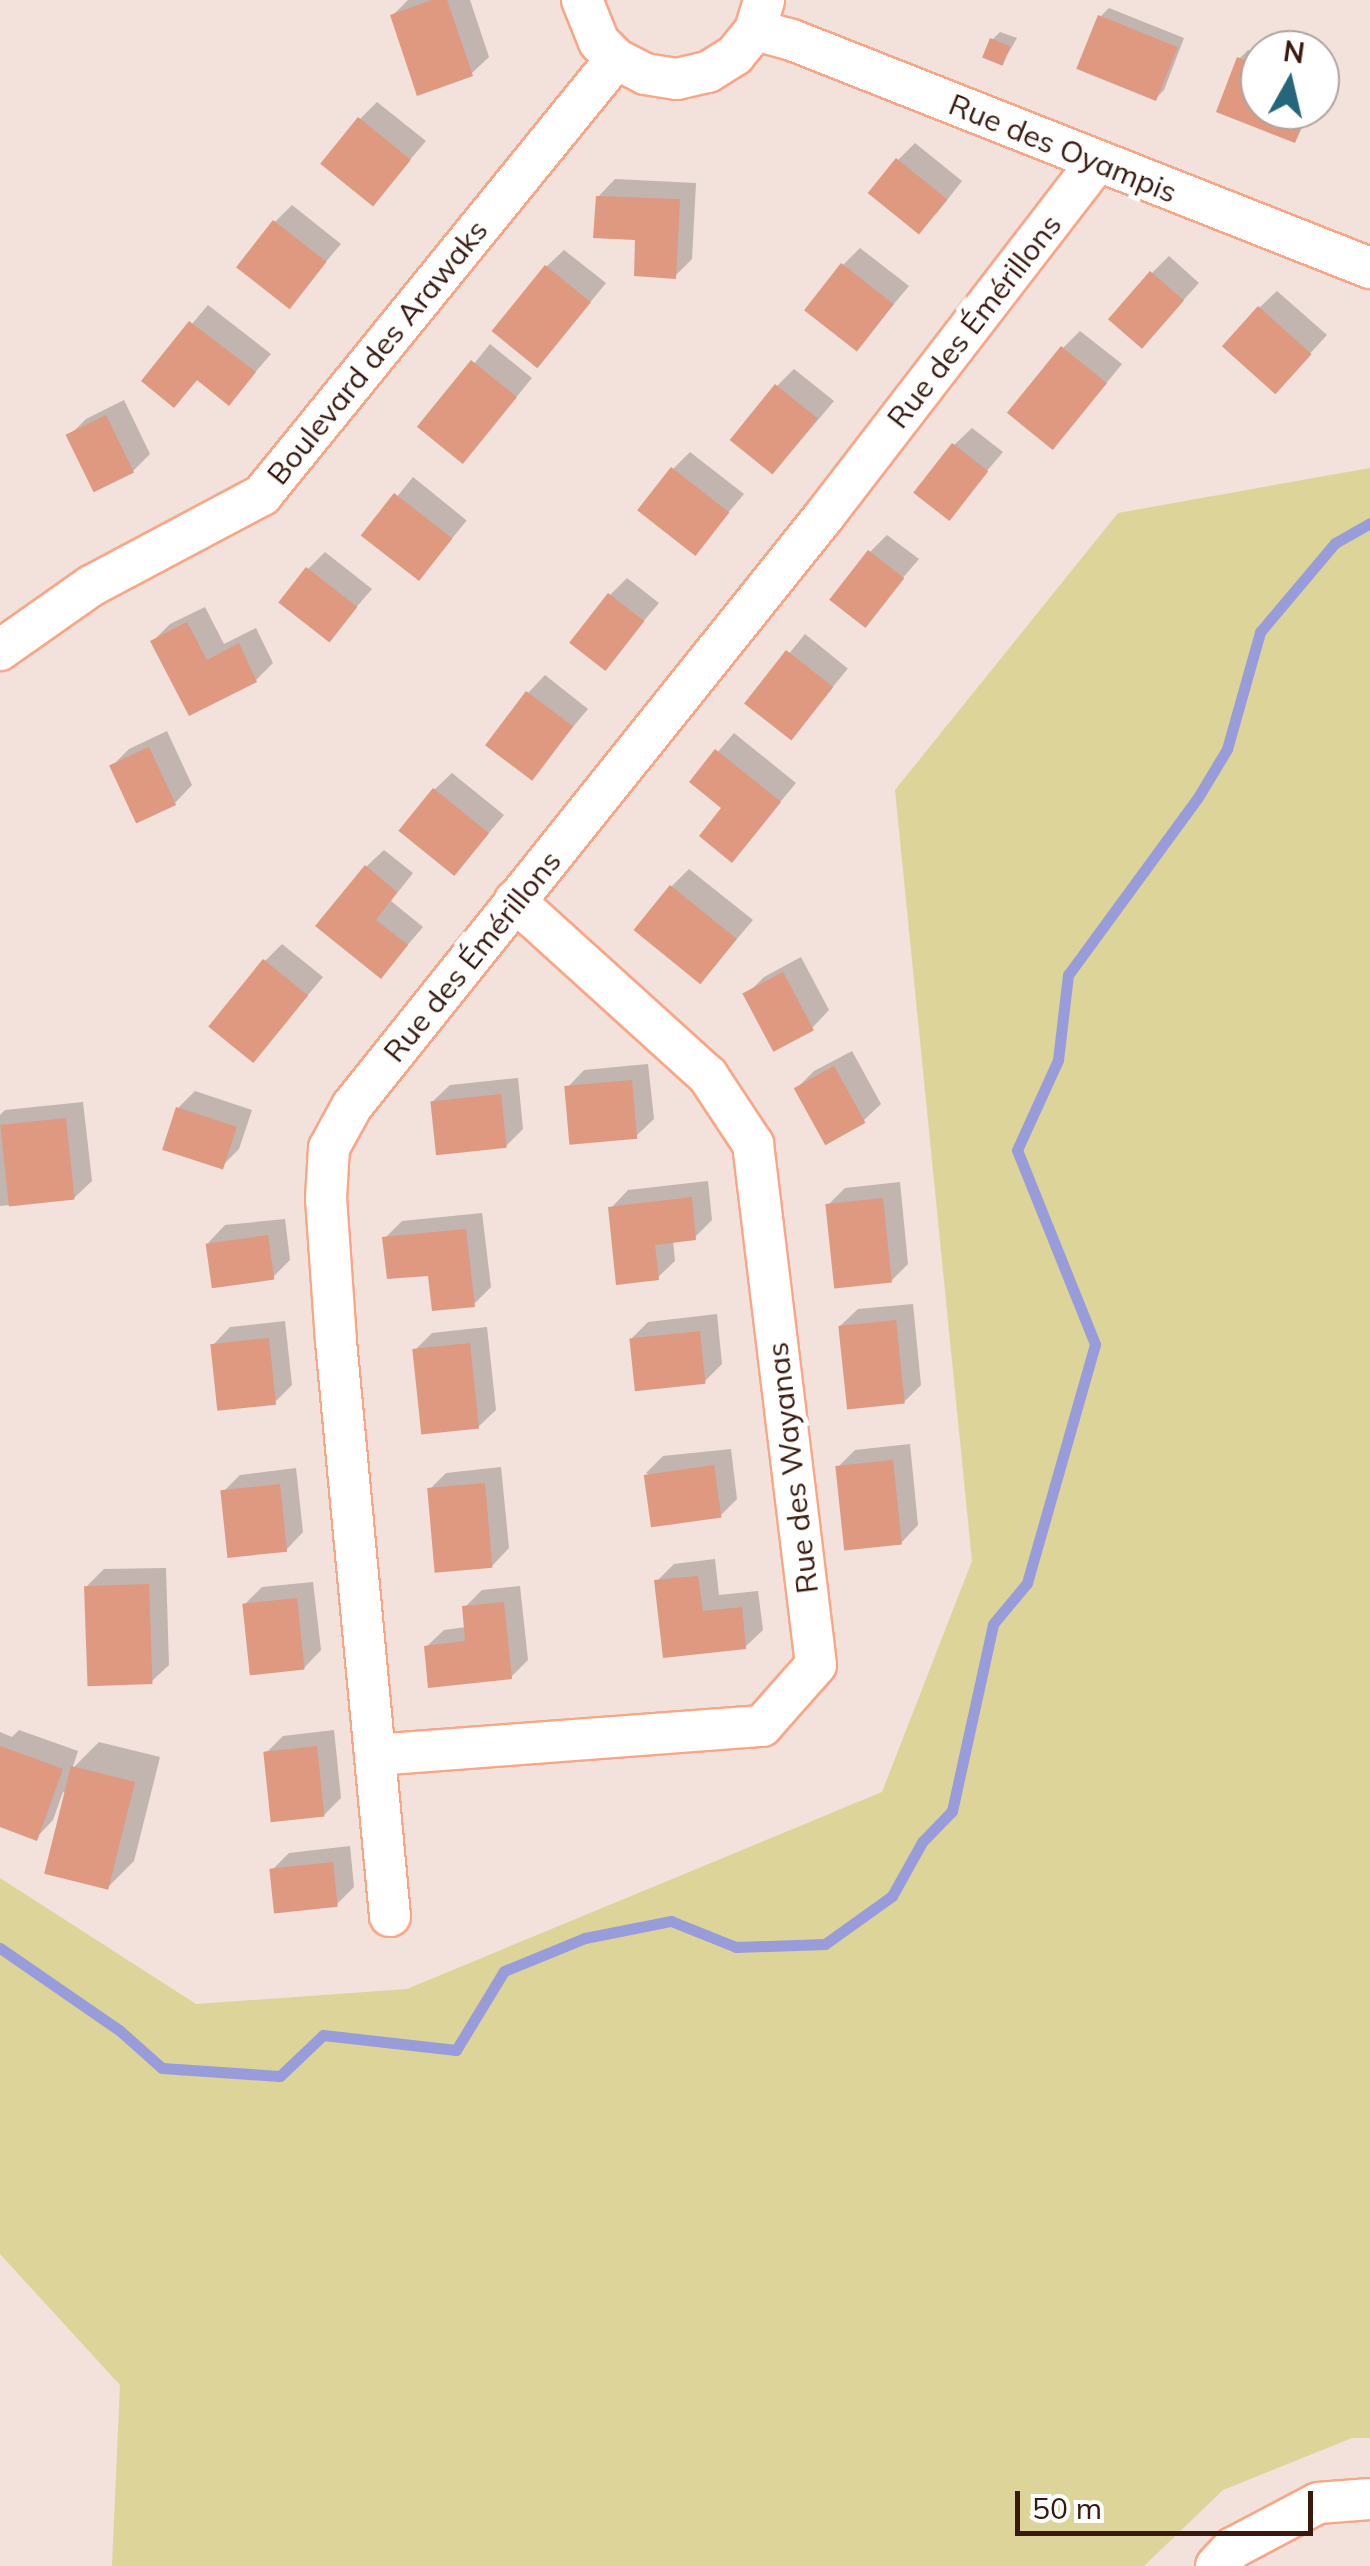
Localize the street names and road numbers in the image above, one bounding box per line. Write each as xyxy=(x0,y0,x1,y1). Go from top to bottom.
street label: Rue des Oyampis xyxy=(944,86,1182,210)
street label: Rue des Émérillons xyxy=(879,207,1069,435)
street label: Boulevard des Arawaks xyxy=(259,213,495,491)
street label: Rue des Émérillons xyxy=(376,843,568,1069)
street label: Rue des Wayanas xyxy=(759,1340,825,1596)

